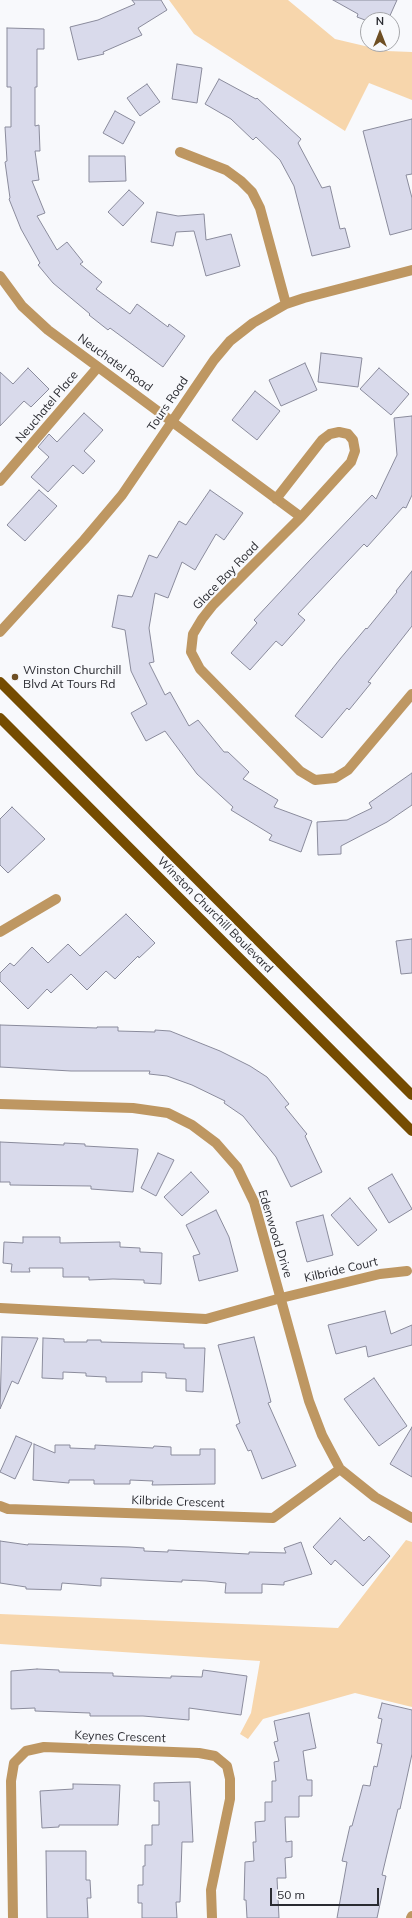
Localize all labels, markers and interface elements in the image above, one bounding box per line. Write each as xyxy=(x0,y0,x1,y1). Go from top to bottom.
north arrow xyxy=(360,12,400,52)
text: N xyxy=(376,14,384,28)
street label: Neuchatel Road xyxy=(75,331,155,395)
street label: Neuchatel Place xyxy=(13,368,81,446)
street label: Tours Road xyxy=(144,374,192,434)
street label: Glace Bay Road xyxy=(190,539,262,613)
place label: Winston Churchill Blvd At Tours Rd xyxy=(23,663,121,691)
marker: Winston Churchill Blvd At Tours Rd xyxy=(10,672,20,682)
street label: Winston Churchill Boulevard xyxy=(154,854,276,976)
street label: Edenwood Drive xyxy=(255,1188,295,1280)
street label: Kilbride Court xyxy=(303,1255,379,1285)
street label: Kilbride Crescent xyxy=(131,1493,225,1511)
street label: Keynes Crescent xyxy=(74,1728,166,1746)
scale bar xyxy=(272,1880,381,1906)
text: 50 m xyxy=(277,1887,305,1902)

